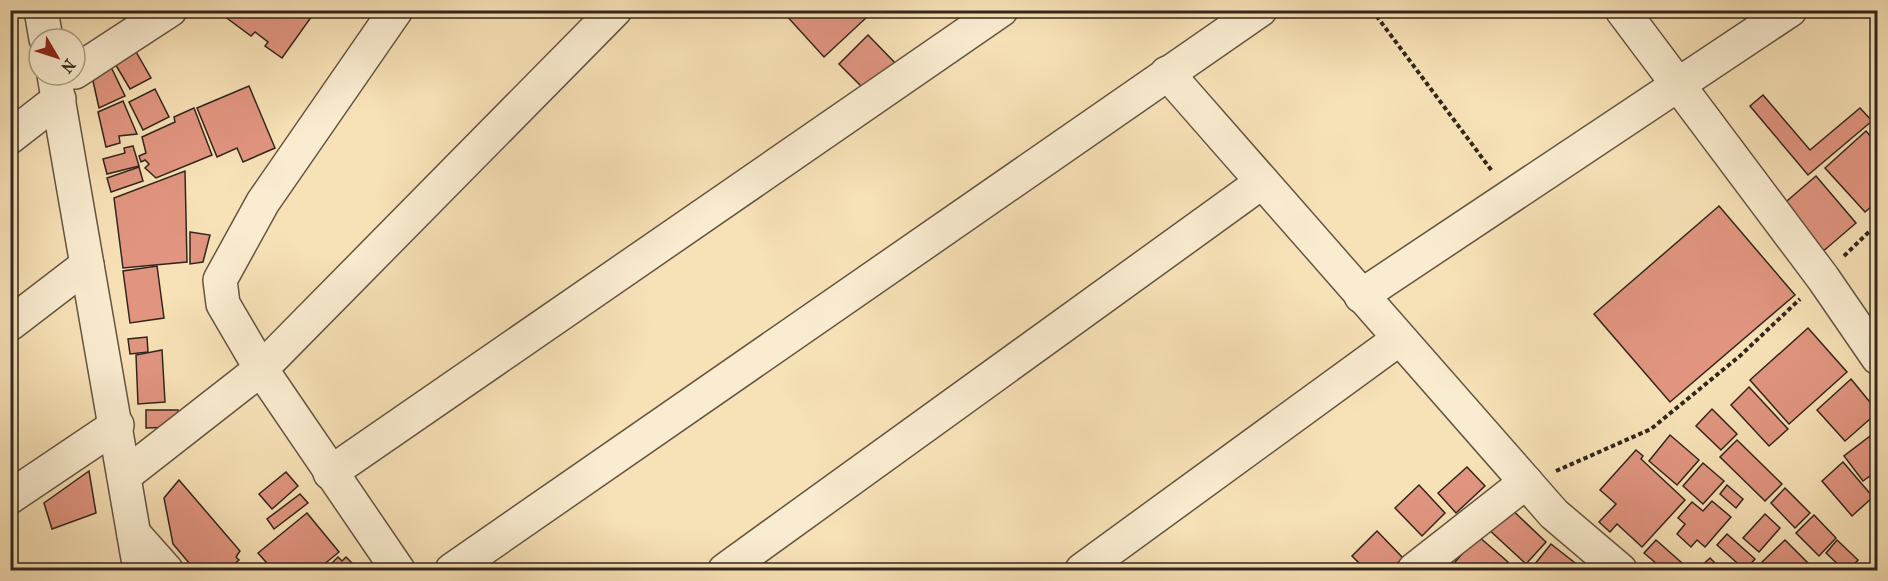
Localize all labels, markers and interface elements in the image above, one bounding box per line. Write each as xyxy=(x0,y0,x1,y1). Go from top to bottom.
north arrow xyxy=(27,27,87,87)
text: N xyxy=(57,55,79,77)

